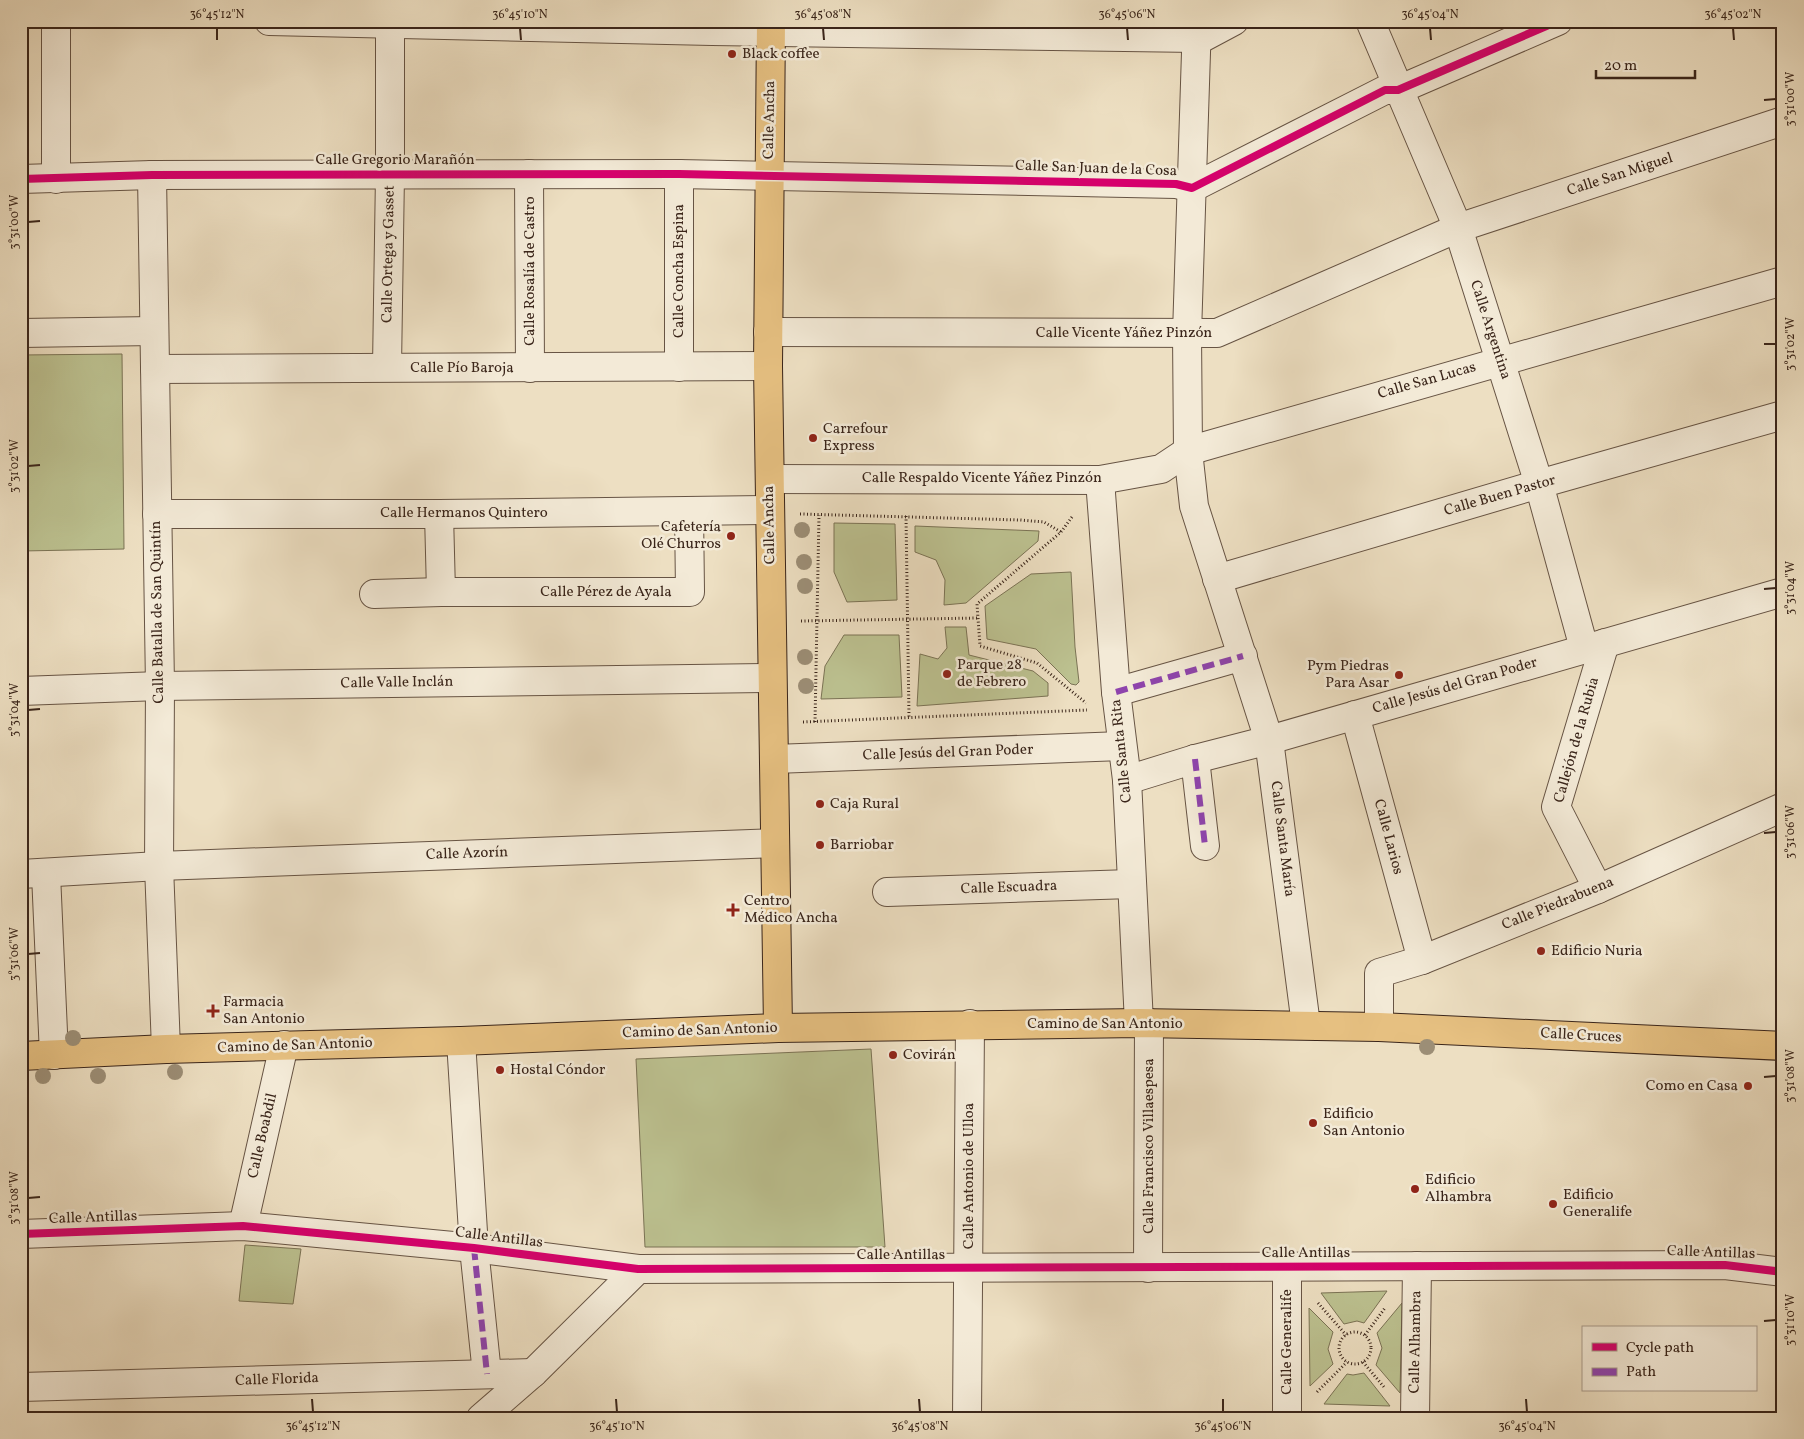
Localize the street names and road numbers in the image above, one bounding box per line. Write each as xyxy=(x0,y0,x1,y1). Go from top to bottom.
street label: Calle Ancha xyxy=(759,81,781,159)
street label: Calle San Miguel xyxy=(1564,148,1676,202)
street label: Calle Gregorio Marañón xyxy=(315,150,475,171)
street label: Calle San Juan de la Cosa xyxy=(1015,156,1177,182)
street label: Calle Ortega y Gasset xyxy=(377,185,401,323)
street label: Calle Rosalía de Castro xyxy=(520,196,541,346)
street label: Calle Concha Espina xyxy=(669,204,690,338)
street label: Calle Argentina xyxy=(1464,278,1516,382)
street label: Calle Vicente Yáñez Pinzón xyxy=(1036,323,1212,344)
street label: Calle San Lucas xyxy=(1375,357,1479,405)
street label: Calle Pío Baroja xyxy=(410,358,514,379)
street label: Calle Respaldo Vicente Yáñez Pinzón xyxy=(862,468,1102,489)
street label: Calle Buen Pastor xyxy=(1442,470,1558,522)
street label: Calle Ancha xyxy=(759,486,781,564)
street label: Calle Hermanos Quintero xyxy=(380,503,548,524)
street label: Calle Batalla de San Quintín xyxy=(146,520,170,704)
street label: Calle Pérez de Ayala xyxy=(540,582,672,603)
street label: Calle Jesús del Gran Poder xyxy=(1370,652,1540,720)
street label: Calle Valle Inclán xyxy=(340,672,454,694)
street label: Callejón de la Rubia xyxy=(1549,675,1605,805)
street label: Calle Santa Rita xyxy=(1106,698,1138,804)
street label: Calle Jesús del Gran Poder xyxy=(862,740,1034,766)
street label: Calle Santa María xyxy=(1264,780,1300,898)
street label: Calle Larios xyxy=(1368,797,1408,877)
street label: Calle Azorín xyxy=(426,842,508,866)
street label: Calle Piedrabuena xyxy=(1499,872,1617,936)
street label: Calle Escuadra xyxy=(960,876,1058,900)
street label: Camino de San Antonio xyxy=(1027,1014,1183,1035)
street label: Camino de San Antonio xyxy=(622,1018,778,1044)
street label: Calle Cruces xyxy=(1540,1023,1622,1049)
street label: Camino de San Antonio xyxy=(217,1033,373,1059)
street label: Calle Francisco Villaespesa xyxy=(1139,1058,1160,1234)
street label: Calle Boabdil xyxy=(243,1091,283,1181)
street label: Calle Antonio de Ulloa xyxy=(959,1103,980,1249)
street label: Calle Antillas xyxy=(48,1206,138,1230)
street label: Calle Antillas xyxy=(454,1222,544,1254)
street label: Calle Antillas xyxy=(1666,1241,1756,1265)
street label: Calle Antillas xyxy=(1262,1243,1350,1264)
street label: Calle Antillas xyxy=(857,1245,945,1266)
street label: Calle Generalife xyxy=(1277,1289,1298,1395)
street label: Calle Alhambra xyxy=(1405,1290,1427,1394)
street label: Calle Florida xyxy=(235,1368,319,1392)

